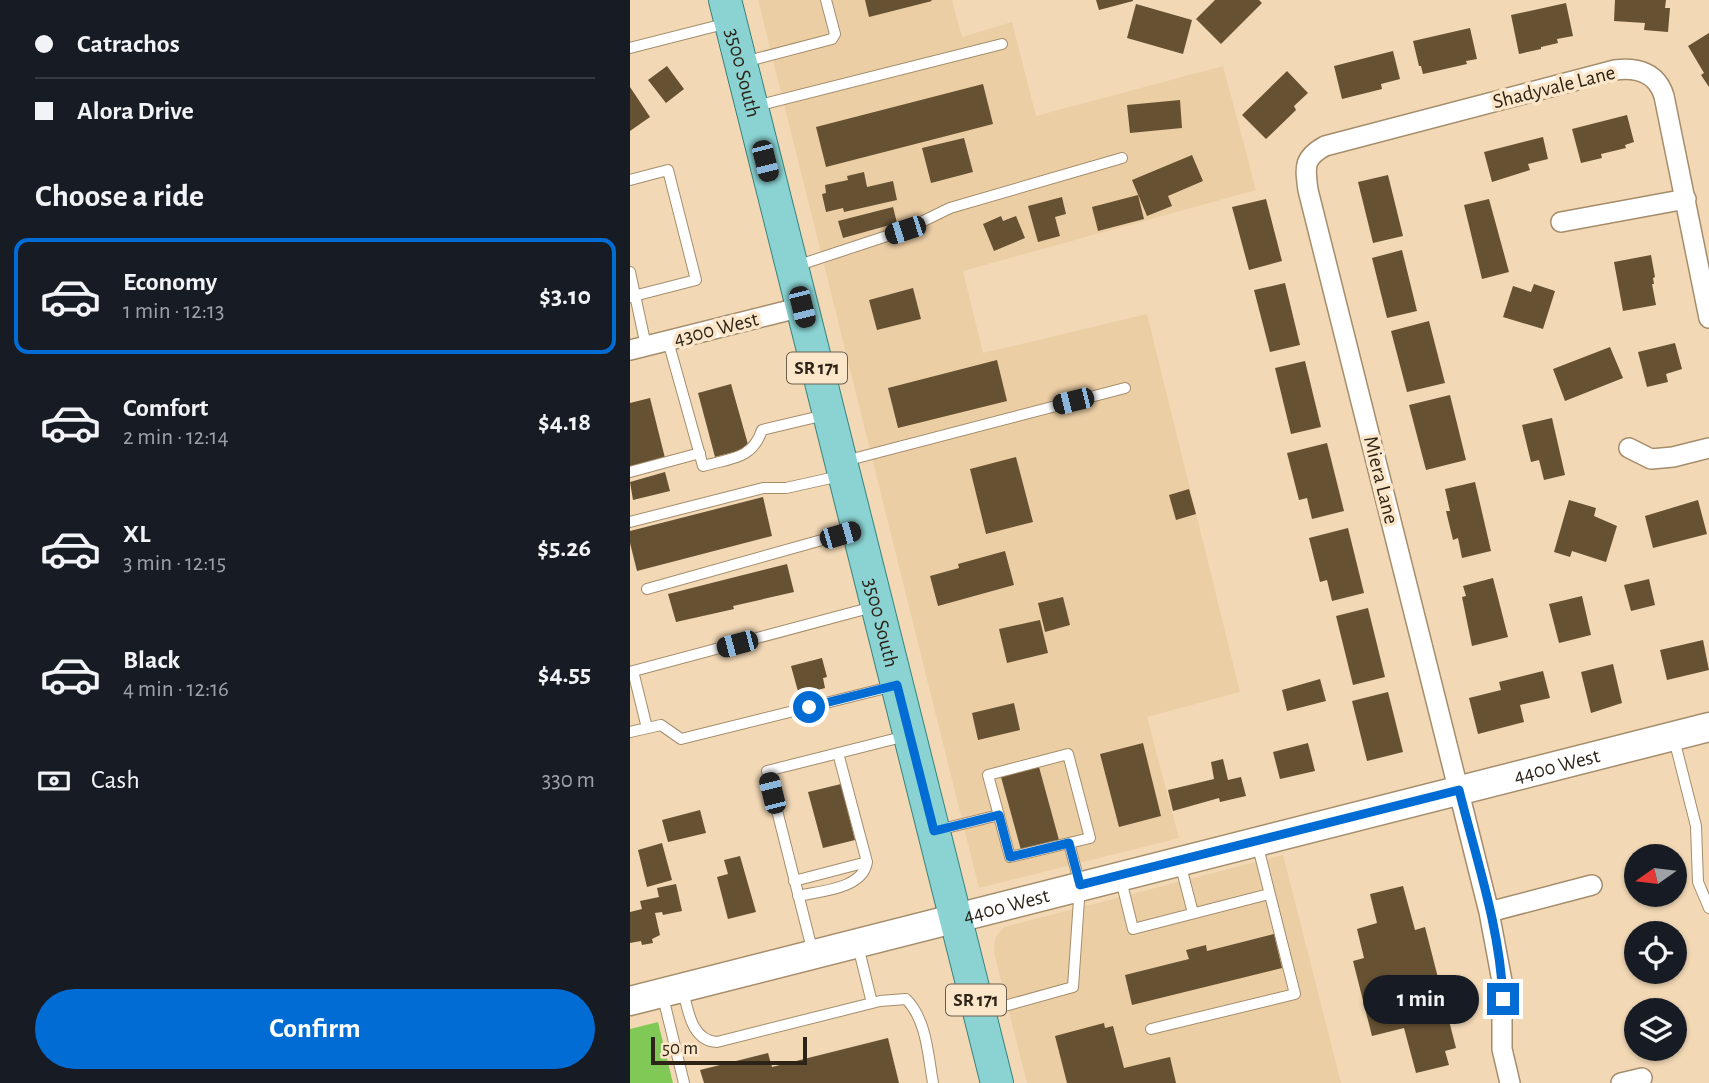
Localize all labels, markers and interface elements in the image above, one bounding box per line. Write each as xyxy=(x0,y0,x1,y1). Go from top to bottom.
street label: 3500 South xyxy=(722,26,765,120)
text: Catrachos xyxy=(77,31,180,57)
street label: Shadyvale Lane xyxy=(1491,62,1617,112)
text: Alora Drive xyxy=(77,98,194,124)
car xyxy=(750,138,781,184)
text: Choose a ride xyxy=(35,180,204,212)
car xyxy=(882,214,929,246)
icon: car xyxy=(39,265,102,328)
text: Economy xyxy=(123,269,217,295)
text: $3.10 xyxy=(539,283,591,309)
car xyxy=(787,284,818,330)
text: 1 min · 12:13 xyxy=(123,300,224,323)
street label: 4300 West xyxy=(672,308,761,350)
road number: SR 171 xyxy=(787,352,847,384)
car xyxy=(1051,386,1096,416)
icon: car xyxy=(39,391,102,454)
text: Comfort xyxy=(123,395,208,421)
text: $4.18 xyxy=(538,409,591,435)
text: 2 min · 12:14 xyxy=(123,426,229,449)
street label: Miera Lane xyxy=(1360,434,1402,526)
icon: car xyxy=(39,517,102,580)
car xyxy=(817,519,864,551)
text: XL xyxy=(123,521,150,547)
text: $5.26 xyxy=(537,535,591,561)
text: 3 min · 12:15 xyxy=(123,552,226,575)
street label: 3500 South xyxy=(860,576,903,669)
car xyxy=(714,628,761,660)
icon: car xyxy=(39,643,102,706)
text: Black xyxy=(123,647,180,673)
text: $4.55 xyxy=(538,661,591,687)
text: 4 min · 12:16 xyxy=(123,678,229,701)
route start xyxy=(793,691,825,723)
street label: 4400 West xyxy=(1511,745,1602,787)
icon: cash xyxy=(35,762,73,800)
text: Cash xyxy=(91,767,140,793)
text: 330 m xyxy=(542,769,595,792)
car xyxy=(757,770,788,816)
north arrow xyxy=(1624,844,1687,906)
map controls xyxy=(1624,844,1687,1061)
street label: 4400 West xyxy=(961,884,1052,926)
button: locate xyxy=(1624,921,1687,984)
callout: 1 min xyxy=(1363,974,1478,1024)
route end xyxy=(1487,983,1519,1015)
road number: SR 171 xyxy=(946,984,1006,1016)
text: 1 min xyxy=(1397,988,1445,1011)
button: Confirm xyxy=(35,989,595,1069)
button: layers xyxy=(1624,998,1687,1061)
scale bar xyxy=(651,1034,807,1066)
text: 50 m xyxy=(662,1039,698,1058)

